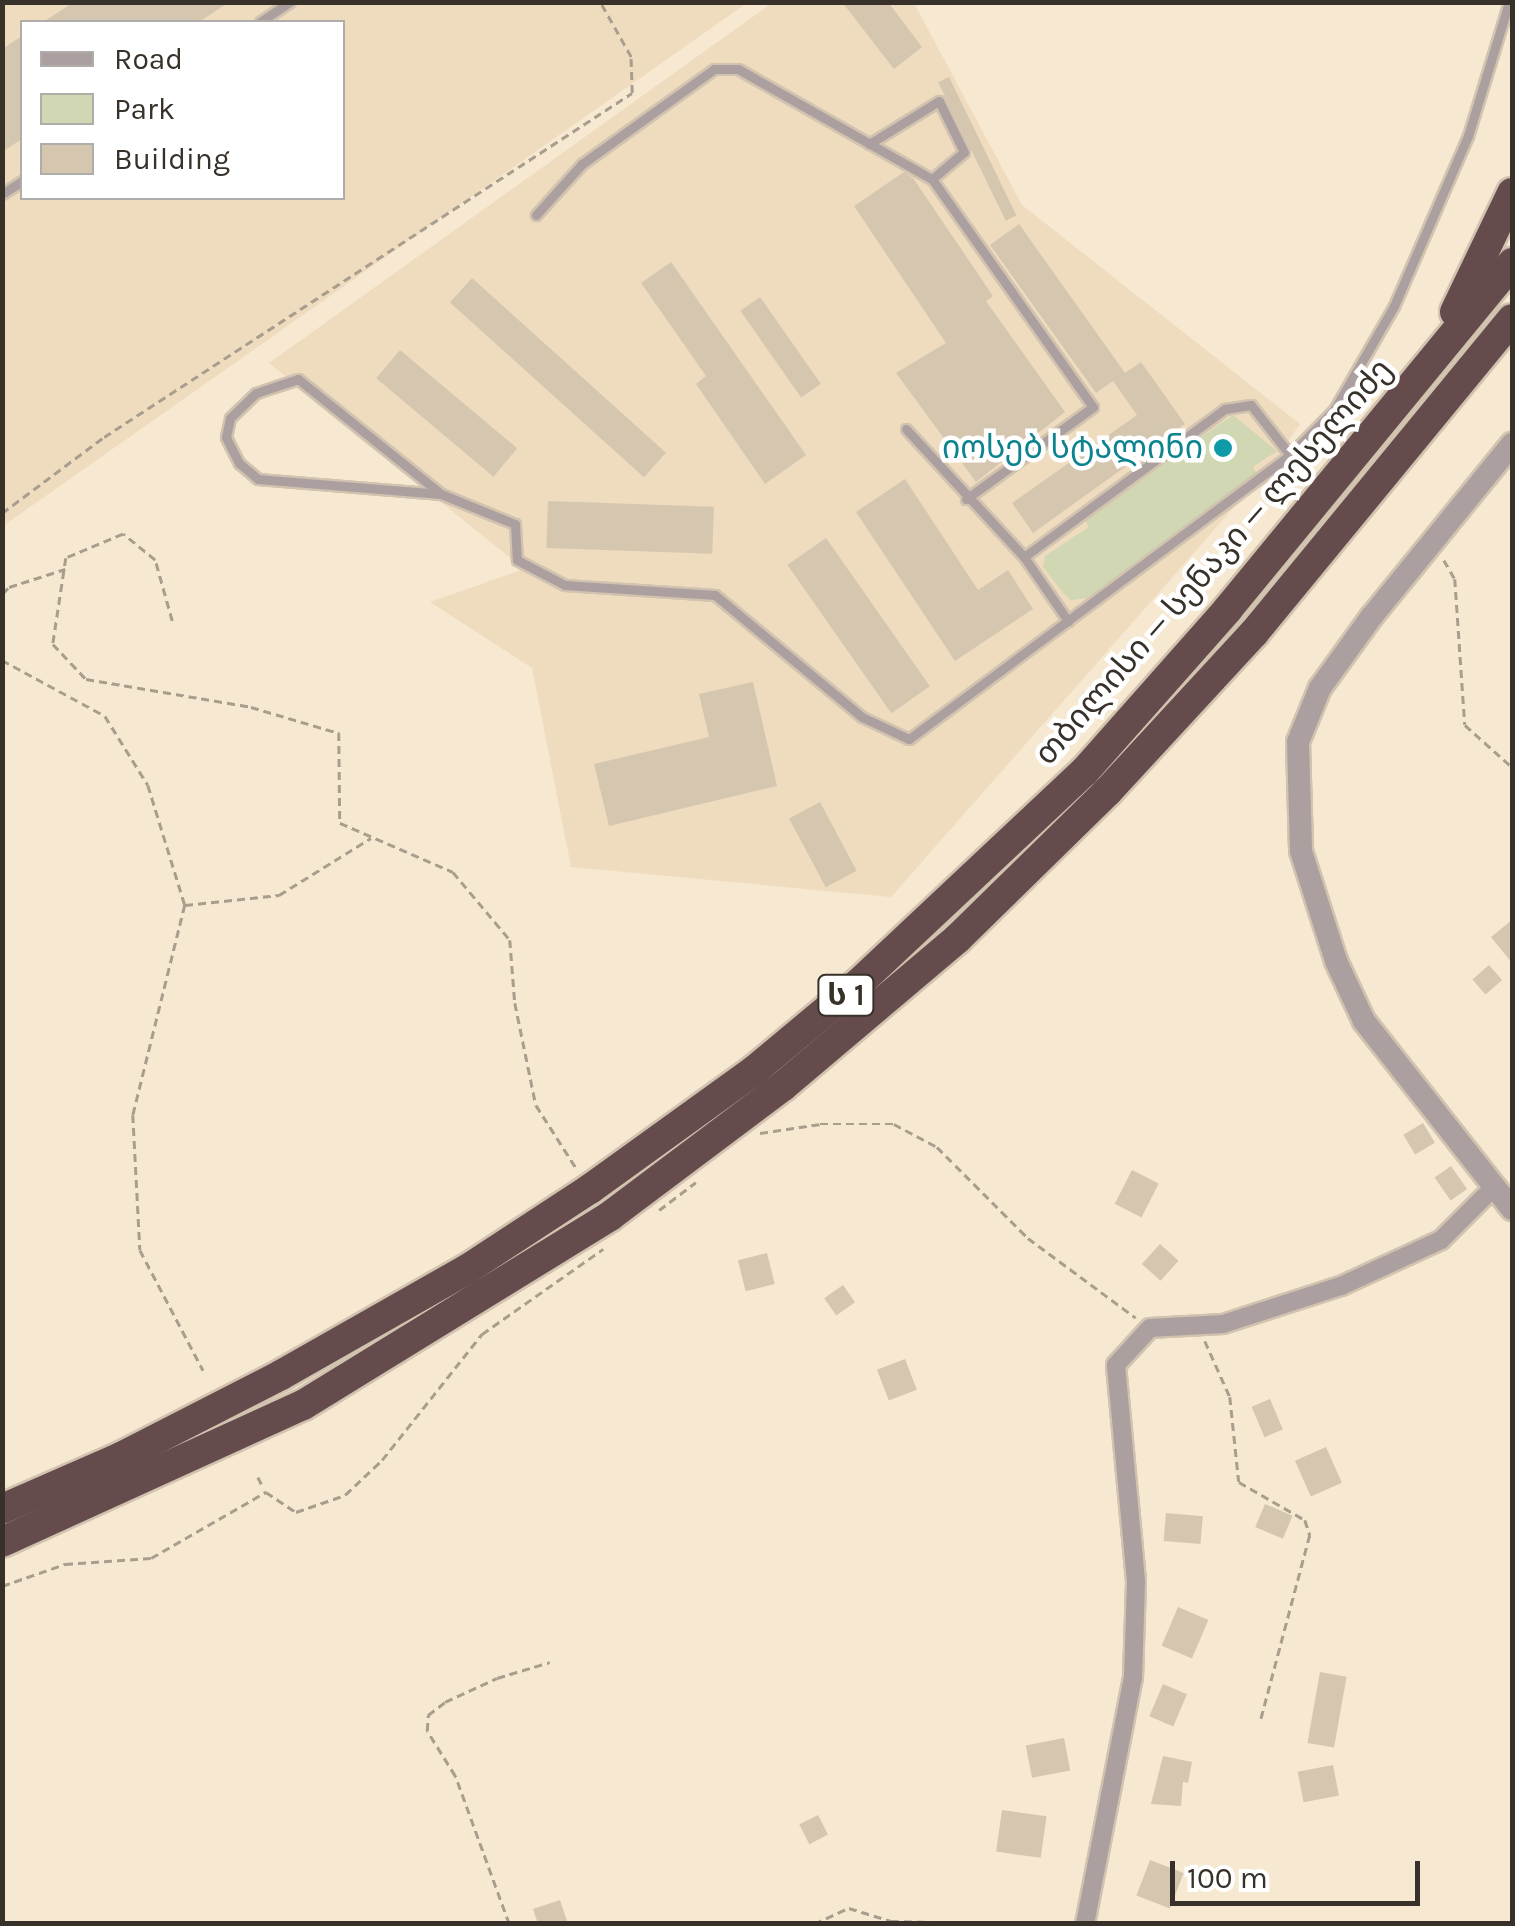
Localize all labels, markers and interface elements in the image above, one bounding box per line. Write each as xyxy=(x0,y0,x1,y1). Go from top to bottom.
legend xyxy=(20,20,345,200)
text: Road xyxy=(114,41,183,77)
text: Park xyxy=(114,91,175,127)
text: Building xyxy=(114,141,230,177)
street label: თბილისი — სენაკი — ლესელიძე xyxy=(1027,351,1401,773)
place label: იოსებ სტალინი xyxy=(942,429,1203,467)
marker: იოსებ სტალინი xyxy=(1212,437,1234,459)
road number: ს 1 xyxy=(816,970,876,1020)
scale bar xyxy=(1175,1841,1425,1903)
text: 100 m xyxy=(1187,1860,1268,1896)

